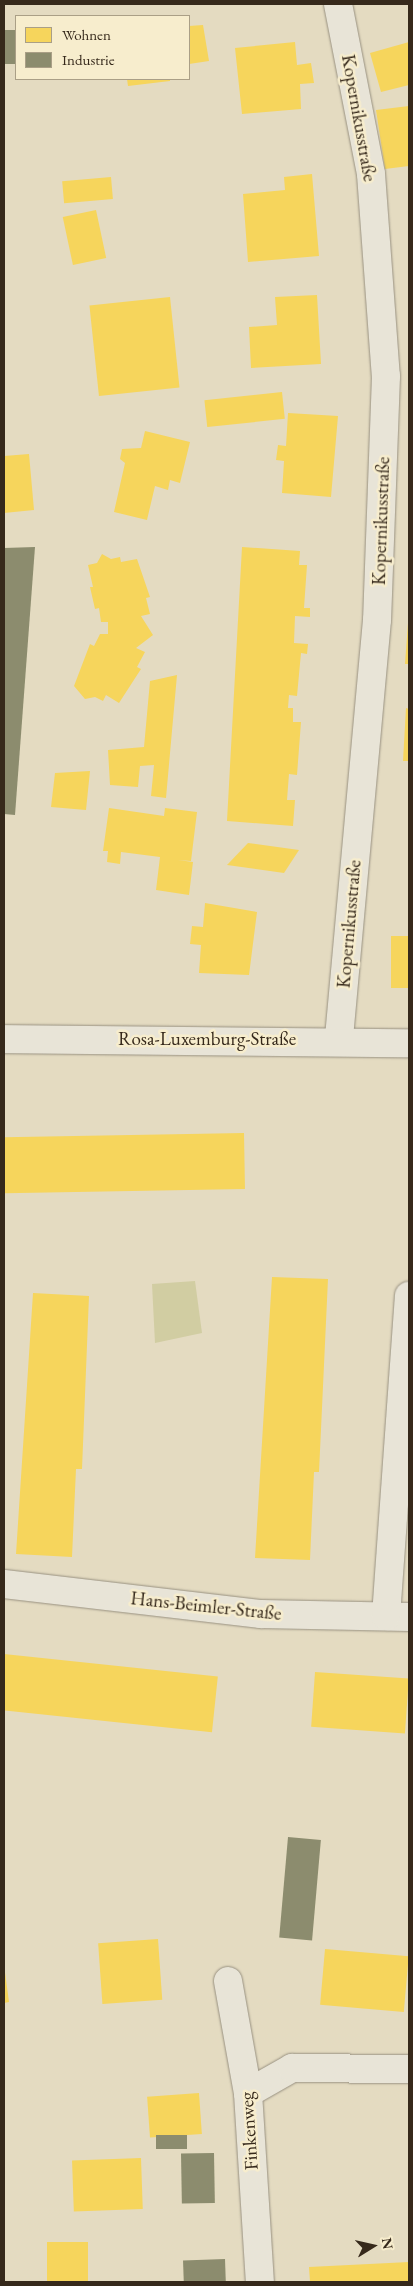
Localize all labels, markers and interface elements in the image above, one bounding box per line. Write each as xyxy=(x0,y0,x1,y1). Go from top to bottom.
legend xyxy=(15,15,190,80)
text: Wohnen xyxy=(62,25,111,44)
text: Industrie xyxy=(62,50,115,69)
street label: Kopernikusstraße xyxy=(337,53,381,183)
street label: Kopernikusstraße xyxy=(367,456,395,586)
street label: Kopernikusstraße xyxy=(332,859,366,989)
street label: Rosa-Luxemburg-Straße xyxy=(118,1028,296,1050)
street label: Hans-Beimler-Straße xyxy=(129,1587,283,1625)
street label: Finkenweg xyxy=(235,2091,263,2171)
north arrow xyxy=(348,2221,398,2271)
text: N xyxy=(378,2236,398,2251)

